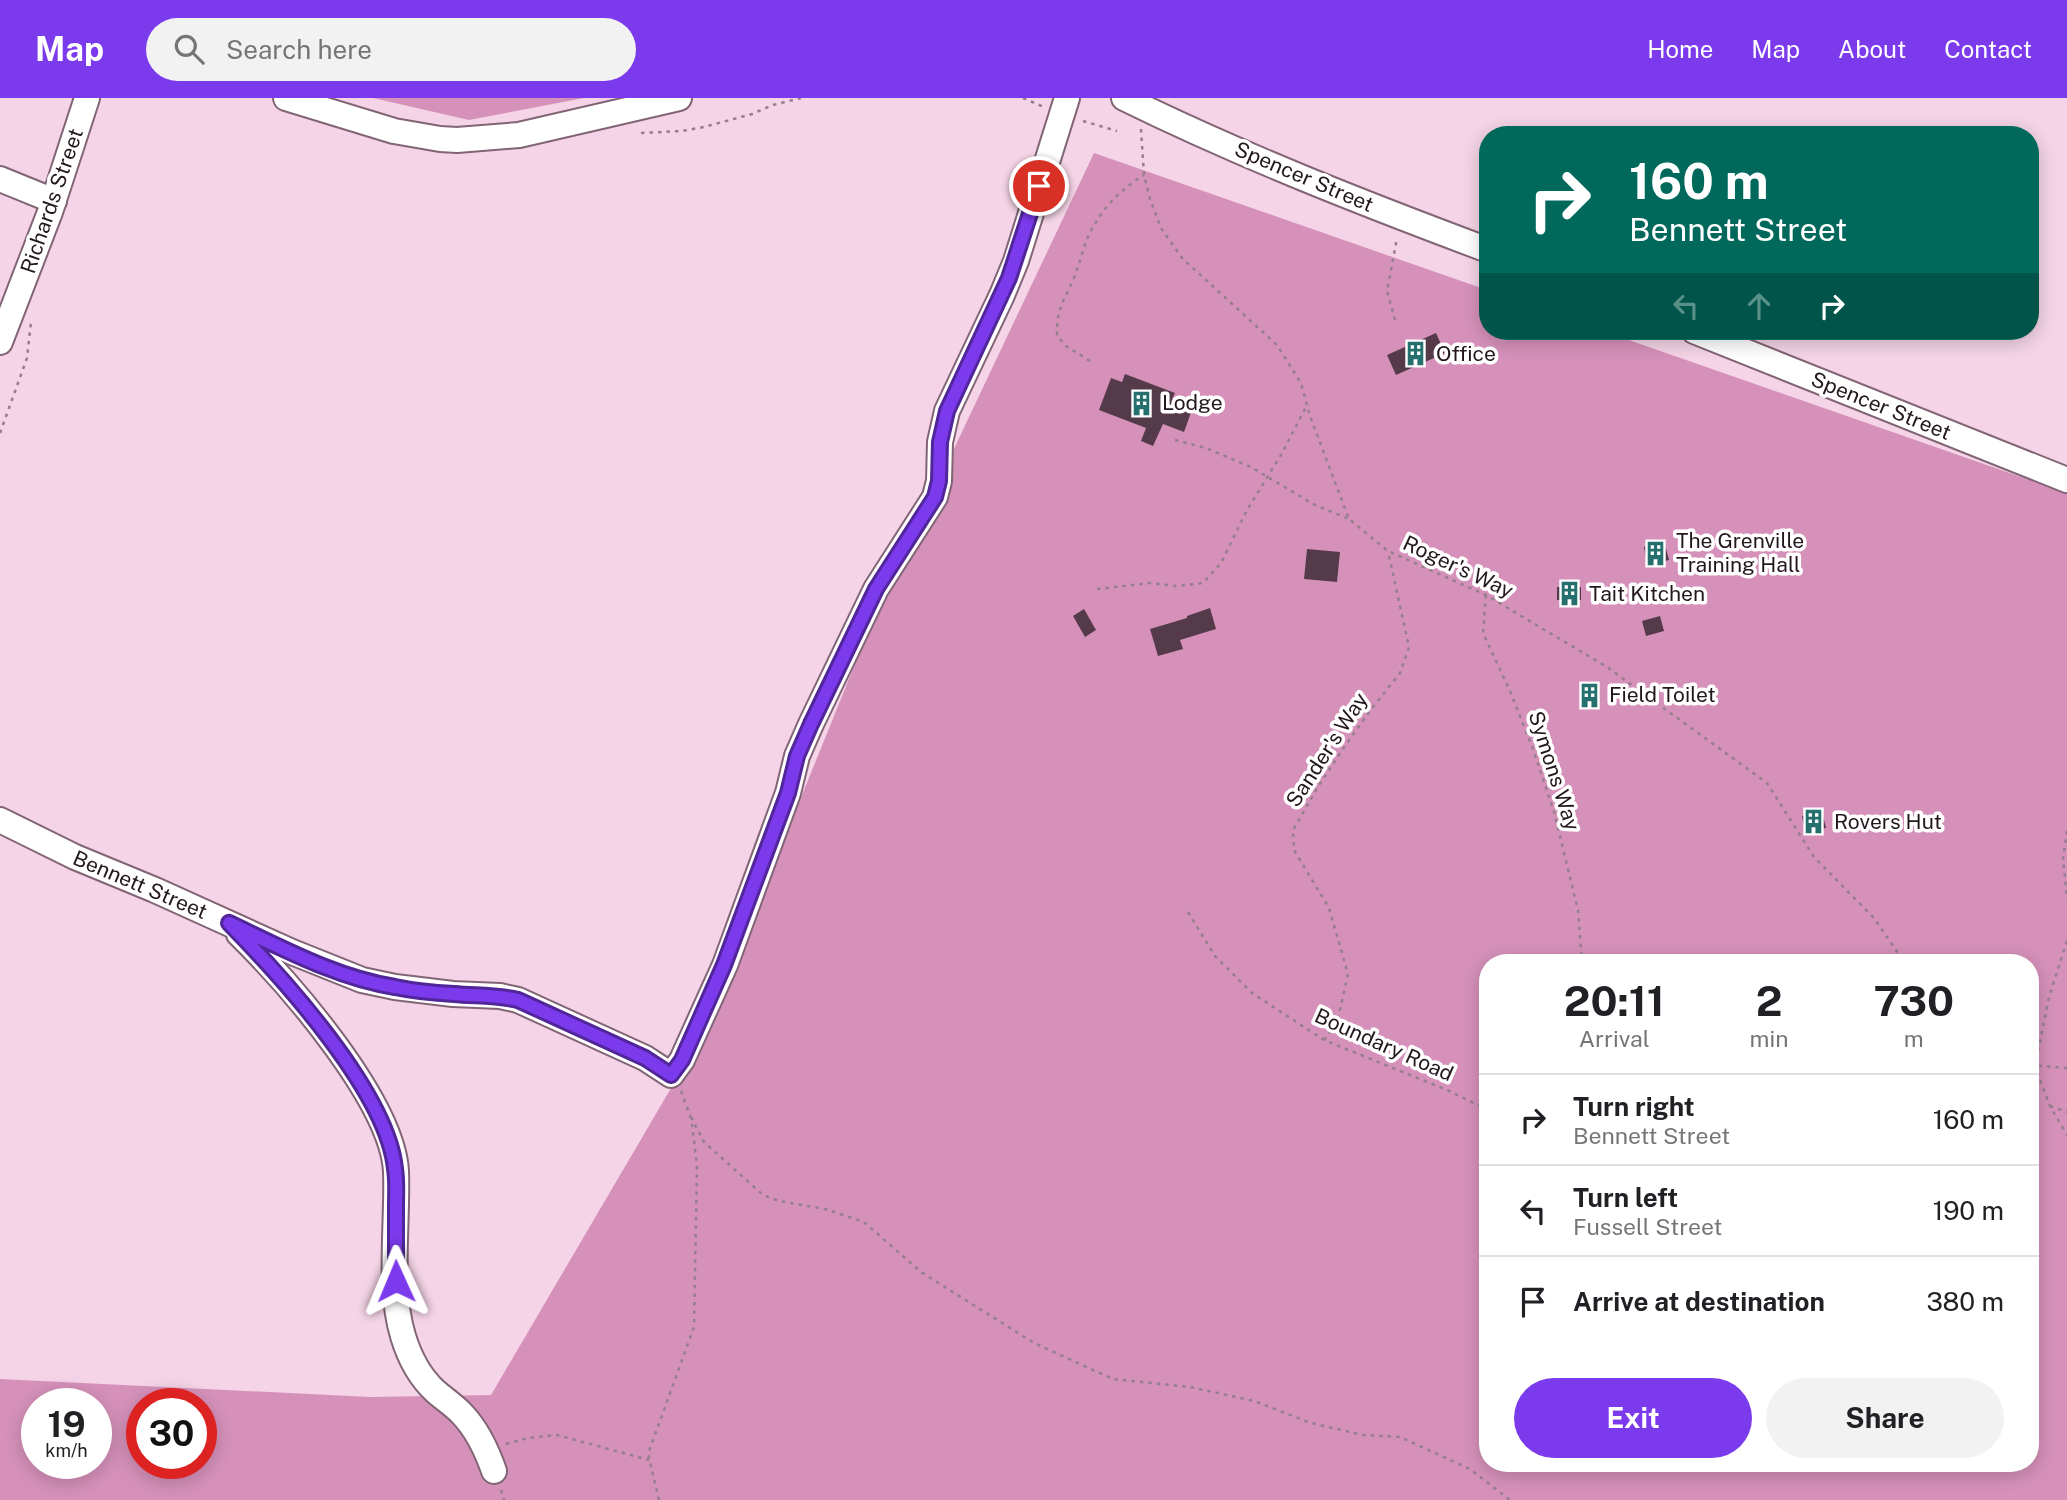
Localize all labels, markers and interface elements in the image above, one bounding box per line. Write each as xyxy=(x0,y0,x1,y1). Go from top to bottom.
search box xyxy=(146,18,636,81)
text: Map xyxy=(35,30,104,68)
icon: search xyxy=(170,30,208,68)
text: Search here xyxy=(226,34,372,65)
text: Home xyxy=(1647,35,1713,63)
text: Map xyxy=(1751,35,1800,63)
text: About xyxy=(1838,35,1906,63)
text: Contact xyxy=(1944,35,2032,63)
street label: Richards Street xyxy=(15,125,88,277)
street label: Spencer Street xyxy=(1231,136,1377,217)
text: 160 m xyxy=(1629,152,1769,210)
icon: right xyxy=(1514,154,1605,245)
pin xyxy=(1009,156,1069,216)
icon: arrive xyxy=(1020,167,1058,205)
text: Bennett Street xyxy=(1629,211,1848,248)
icon: left xyxy=(1667,287,1705,325)
icon: ahead xyxy=(1740,287,1778,325)
icon: right xyxy=(1813,287,1851,325)
building icon: Office xyxy=(1402,340,1430,368)
place label: Office xyxy=(1436,341,1496,366)
street label: Spencer Street xyxy=(1808,366,1955,445)
building icon: Lodge xyxy=(1128,389,1156,417)
place label: Lodge xyxy=(1162,390,1223,415)
place label: The Grenville Training Hall xyxy=(1676,528,1804,577)
street label: Roger's Way xyxy=(1399,530,1517,603)
building icon: The Grenville Training Hall xyxy=(1642,539,1670,567)
building icon: Tait Kitchen xyxy=(1555,580,1583,608)
place label: Tait Kitchen xyxy=(1589,581,1705,606)
building icon: Field Toilet xyxy=(1575,681,1603,709)
place label: Field Toilet xyxy=(1609,682,1716,707)
street label: Sander's Way xyxy=(1280,688,1373,811)
street label: Symons Way xyxy=(1523,708,1586,834)
building icon: Rovers Hut xyxy=(1800,808,1828,836)
place label: Rovers Hut xyxy=(1834,809,1942,834)
street label: Bennett Street xyxy=(69,845,211,924)
text: 20:11 xyxy=(1564,976,1665,1025)
text: 2 xyxy=(1756,976,1782,1025)
text: 730 xyxy=(1873,976,1954,1025)
street label: Boundary Road xyxy=(1311,1003,1457,1086)
text: Arrival xyxy=(1579,1025,1650,1052)
text: min xyxy=(1750,1025,1789,1052)
text: m xyxy=(1904,1025,1924,1052)
text: Turn right xyxy=(1573,1091,1695,1122)
icon: right xyxy=(1514,1101,1552,1139)
text: 160 m xyxy=(1933,1104,2004,1135)
text: Bennett Street xyxy=(1573,1122,1730,1149)
text: Turn left xyxy=(1573,1182,1678,1213)
icon: left xyxy=(1514,1192,1552,1230)
text: 190 m xyxy=(1933,1195,2004,1226)
text: Fussell Street xyxy=(1573,1213,1722,1240)
position arrow xyxy=(359,1244,433,1318)
icon: arrive xyxy=(1514,1283,1552,1321)
text: Arrive at destination xyxy=(1573,1286,1825,1317)
text: 380 m xyxy=(1926,1286,2004,1317)
button: Exit xyxy=(1514,1378,1752,1458)
button: Share xyxy=(1766,1378,2004,1458)
speed limit sign: 30 xyxy=(126,1388,217,1479)
text: 19 xyxy=(47,1404,86,1445)
text: km/h xyxy=(45,1440,88,1461)

